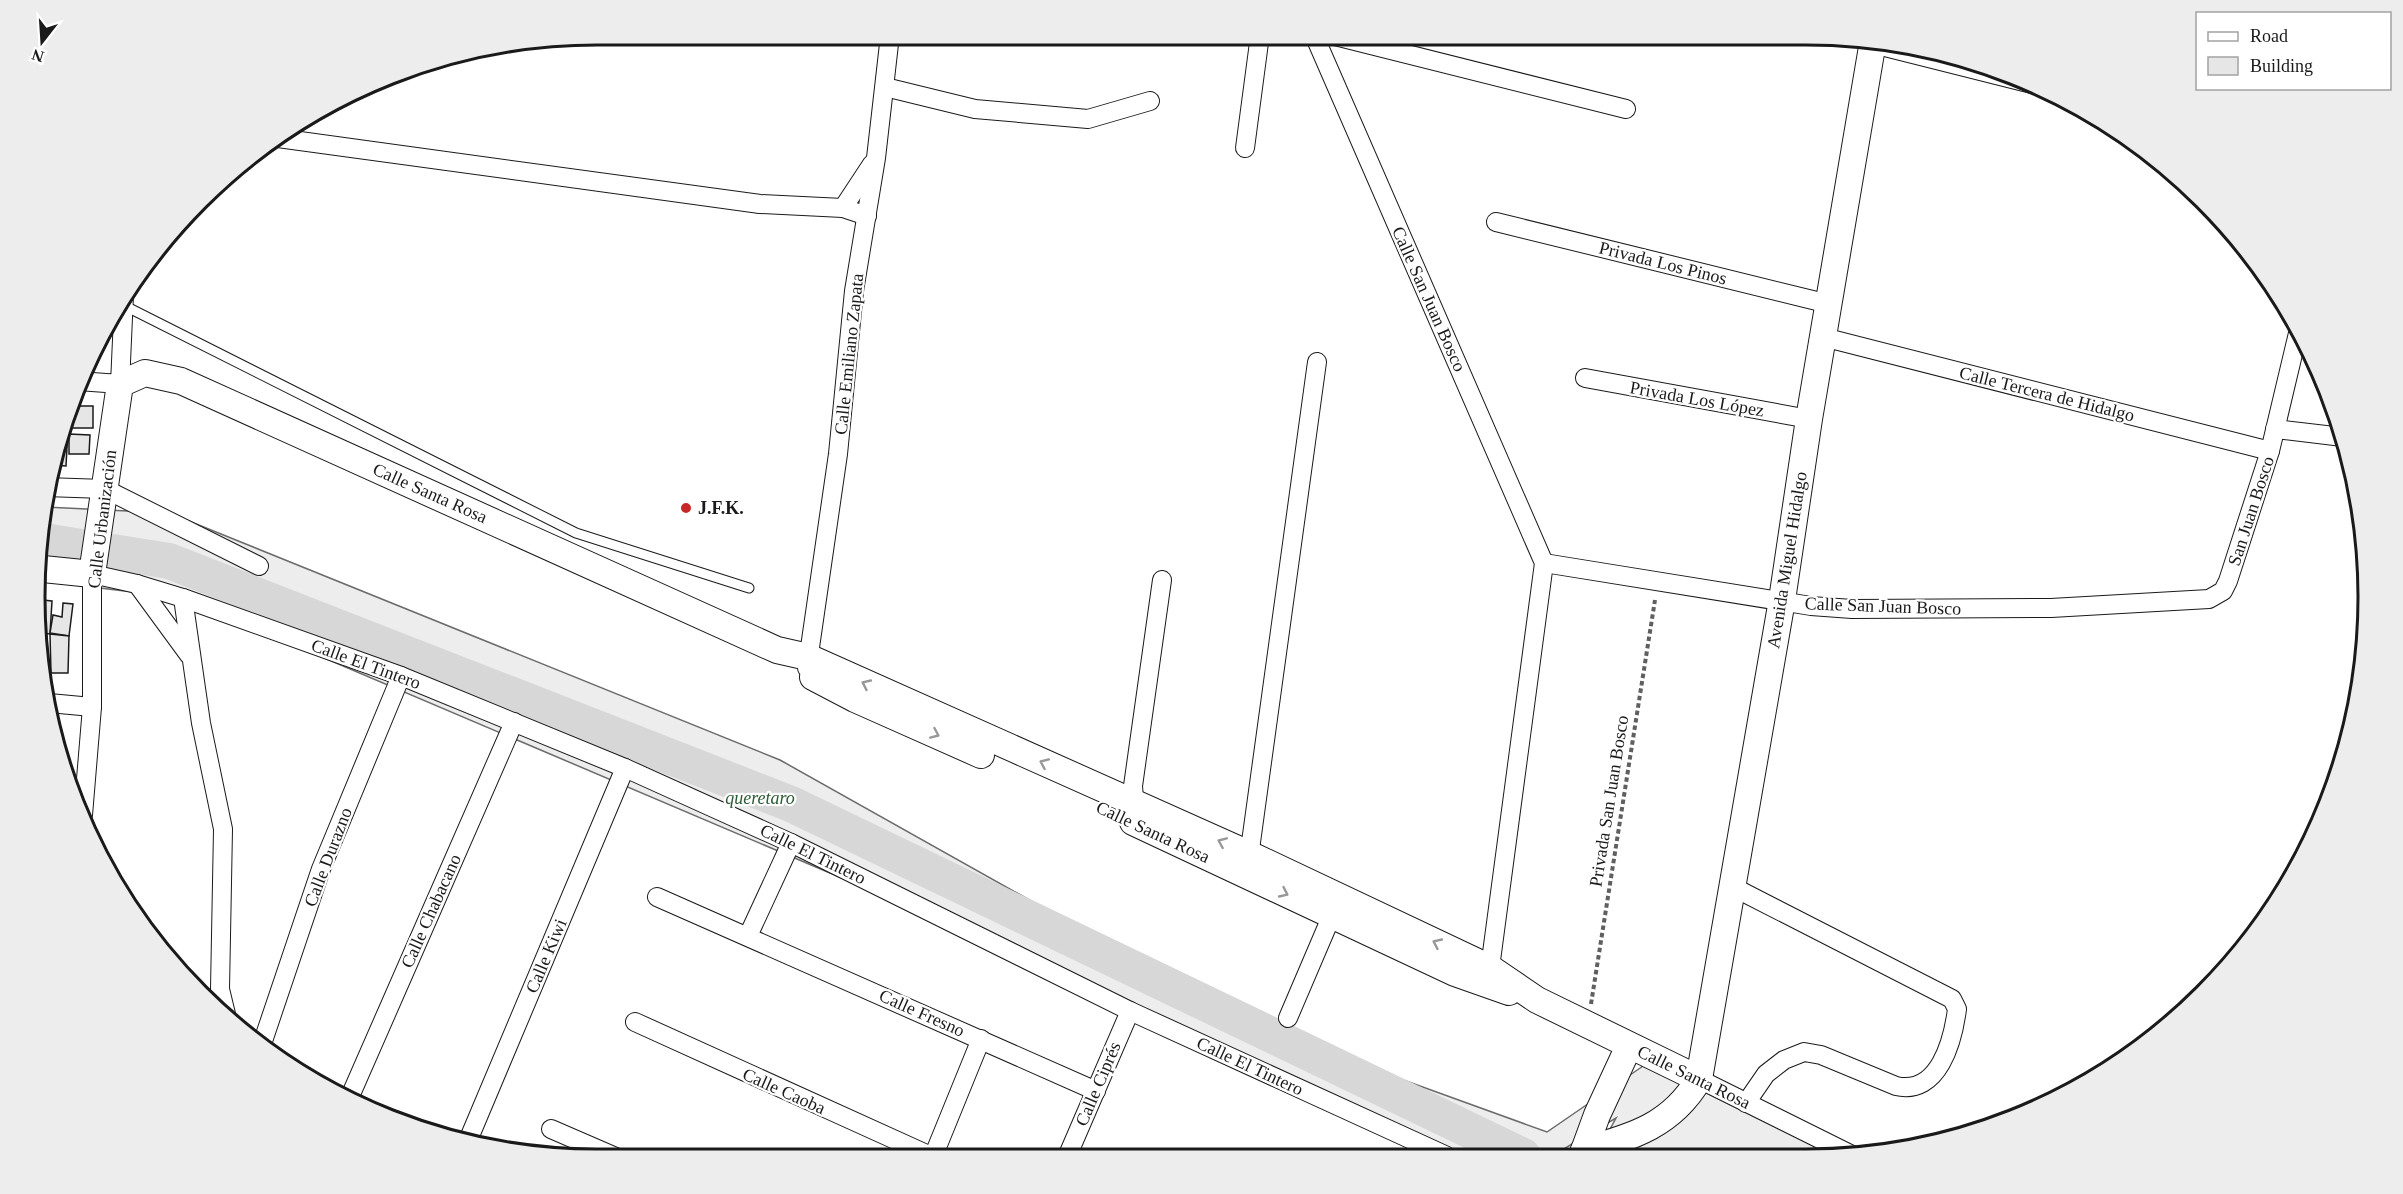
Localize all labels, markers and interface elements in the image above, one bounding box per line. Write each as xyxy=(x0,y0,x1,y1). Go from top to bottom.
north arrow xyxy=(12,12,72,72)
legend xyxy=(2196,12,2391,90)
text: Road xyxy=(2250,26,2288,46)
text: N xyxy=(29,46,46,66)
text: Building xyxy=(2250,56,2313,76)
street label: Calle San Juan Bosco xyxy=(1388,223,1470,375)
street label: Privada Los Pinos xyxy=(1597,237,1729,289)
street label: Calle Emiliano Zapata xyxy=(831,272,867,436)
street label: Calle Tercera de Hidalgo xyxy=(1957,363,2137,425)
street label: Privada Los López xyxy=(1628,377,1766,421)
street label: Calle Urbanización xyxy=(84,449,120,589)
street label: San Juan Bosco xyxy=(2224,454,2278,568)
street label: Calle Santa Rosa xyxy=(370,459,490,527)
street label: Avenida Miguel Hidalgo xyxy=(1763,470,1811,650)
place label: J.F.K. xyxy=(698,498,744,518)
marker: J.F.K. xyxy=(679,501,693,515)
street label: Calle San Juan Bosco xyxy=(1804,593,1962,619)
street label: Calle El Tintero xyxy=(309,635,423,693)
one-way arrow xyxy=(862,679,873,691)
street label: Privada San Juan Bosco xyxy=(1586,714,1632,888)
one-way arrow xyxy=(928,727,939,739)
one-way arrow xyxy=(1039,759,1050,771)
park label: queretaro xyxy=(725,788,795,808)
street label: Calle Santa Rosa xyxy=(1093,797,1213,867)
street label: Calle Durazno xyxy=(300,805,356,909)
street label: Calle El Tintero xyxy=(757,820,869,888)
one-way arrow xyxy=(1218,837,1229,849)
street label: Calle Chabacano xyxy=(397,851,465,971)
one-way arrow xyxy=(1278,885,1289,897)
street label: Calle Kiwi xyxy=(521,916,571,996)
one-way arrow xyxy=(1432,938,1443,950)
street label: Calle Fresno xyxy=(876,985,968,1041)
street label: Calle El Tintero xyxy=(1194,1033,1306,1099)
street label: Calle Ciprés xyxy=(1071,1039,1125,1129)
street label: Calle Santa Rosa xyxy=(1634,1041,1754,1113)
street label: Calle Caoba xyxy=(740,1064,828,1118)

